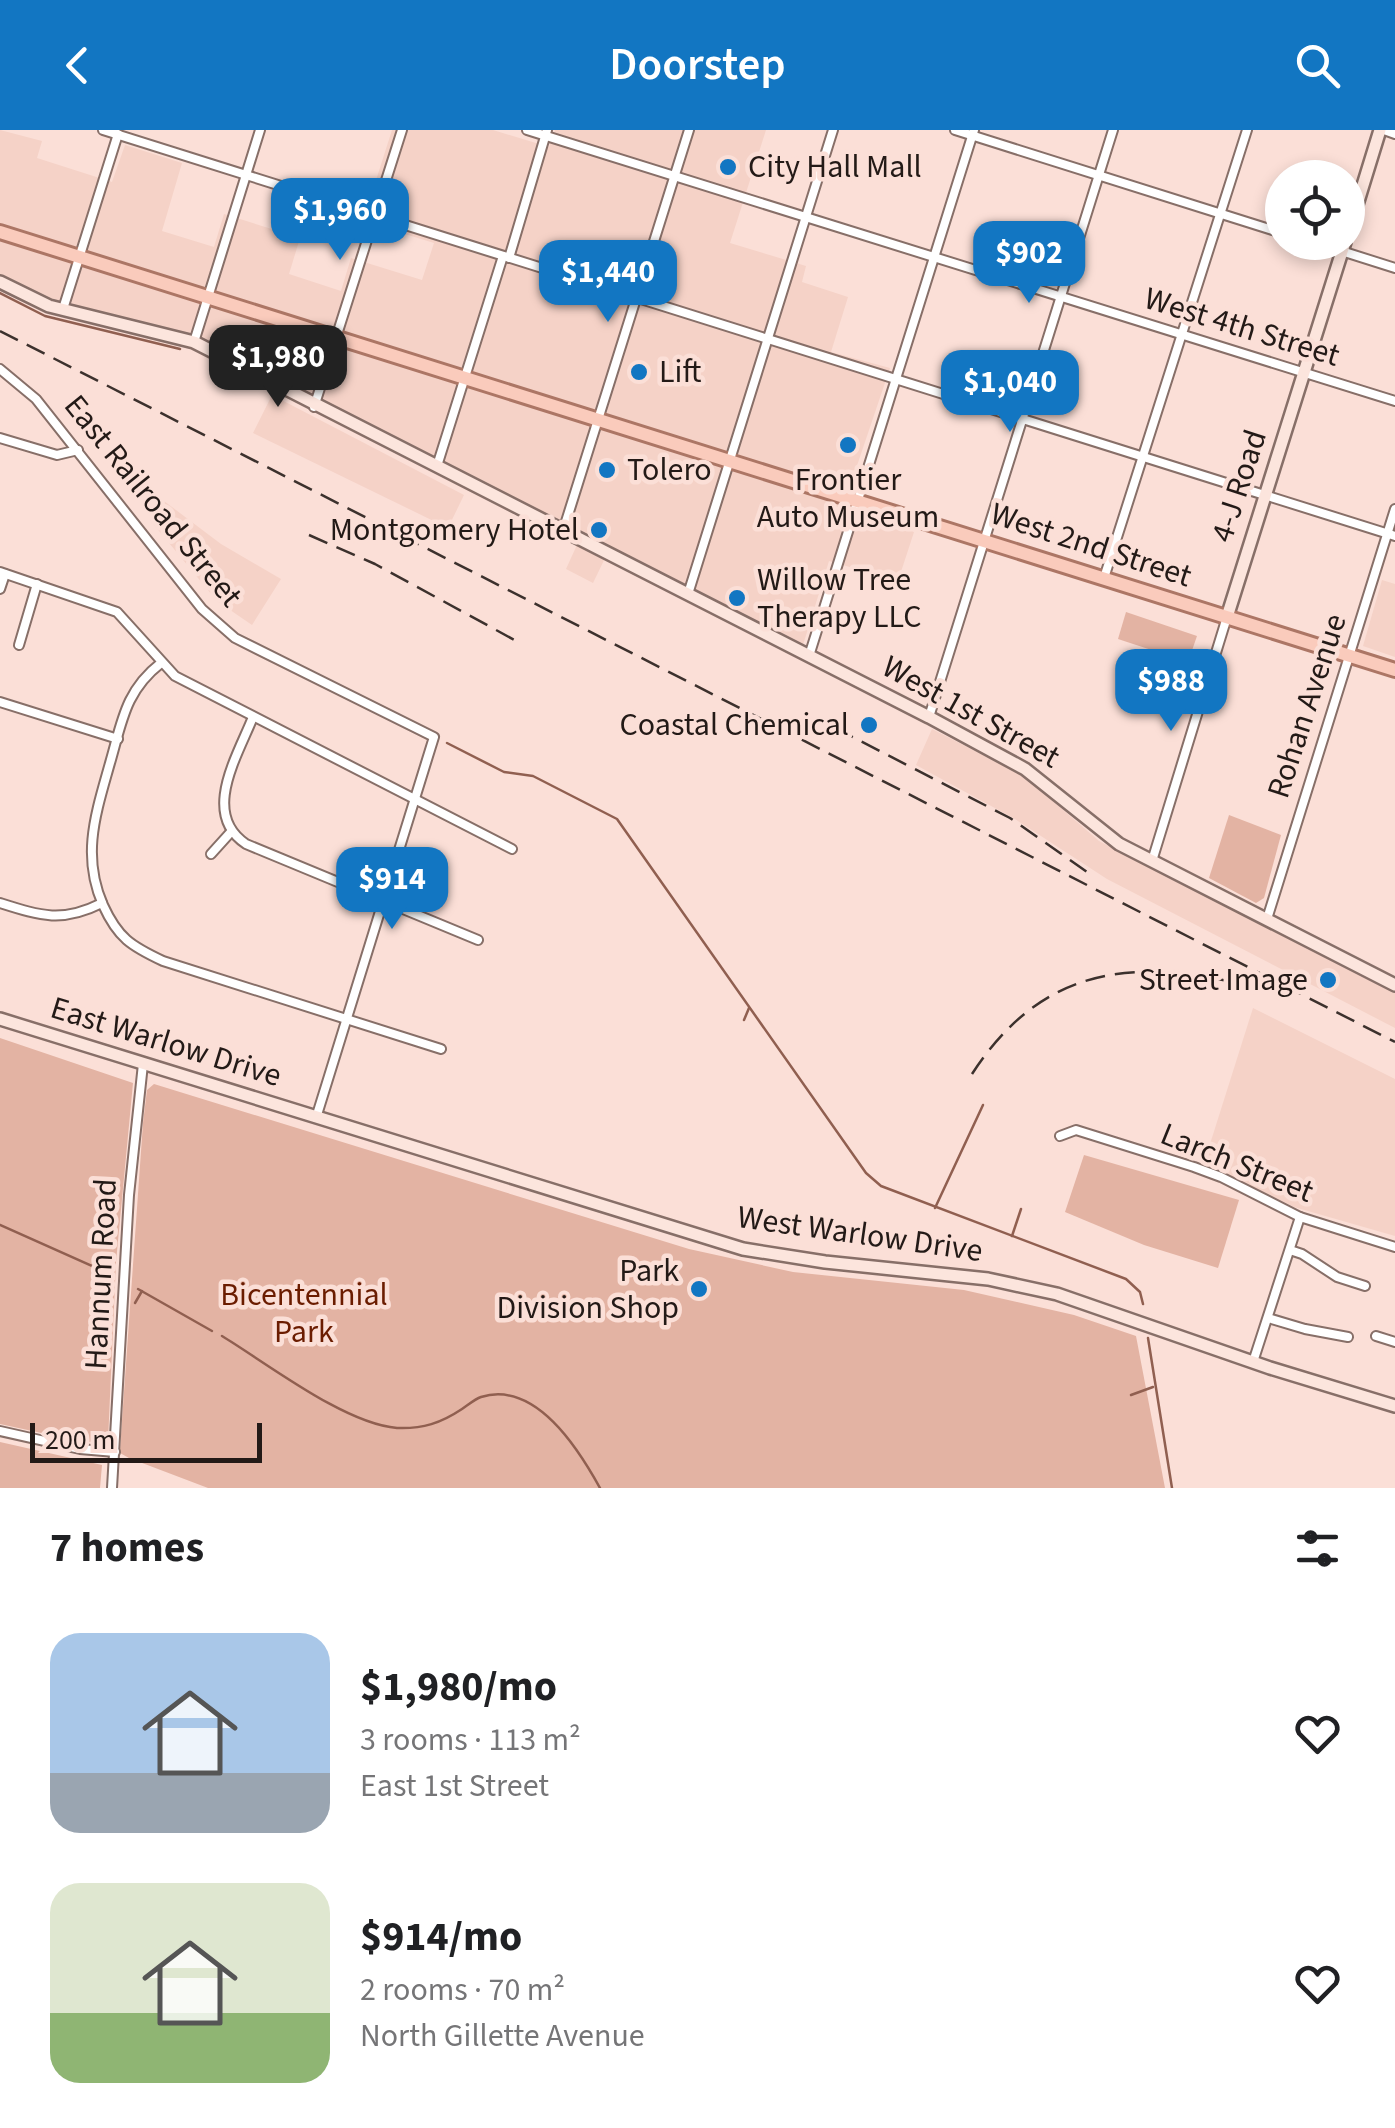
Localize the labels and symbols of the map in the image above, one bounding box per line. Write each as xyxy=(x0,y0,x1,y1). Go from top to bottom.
place label: City Hall Mall xyxy=(748,144,922,190)
marker: City Hall Mall xyxy=(717,156,739,178)
pin: $1,960 xyxy=(259,178,421,263)
pin: $902 xyxy=(970,221,1088,306)
pin: $1,440 xyxy=(527,240,689,325)
street label: West 4th Street xyxy=(1139,276,1345,379)
pin: $1,980 xyxy=(197,325,359,410)
place label: Lift xyxy=(659,349,701,395)
pin: $1,040 xyxy=(929,350,1091,435)
marker: Lift xyxy=(628,361,650,383)
street label: East Railroad Street xyxy=(53,385,253,617)
street label: 4-J Road xyxy=(1199,424,1279,548)
marker: Frontier Auto Museum xyxy=(837,434,859,456)
place label: Tolero xyxy=(627,447,712,493)
place label: Frontier Auto Museum xyxy=(757,457,939,540)
marker: Tolero xyxy=(596,459,618,481)
street label: West 2nd Street xyxy=(985,491,1198,599)
place label: Montgomery Hotel xyxy=(330,507,579,553)
marker: Montgomery Hotel xyxy=(588,519,610,541)
place label: Willow Tree Therapy LLC xyxy=(757,557,921,640)
marker: Willow Tree Therapy LLC xyxy=(726,587,748,609)
street label: Rohan Avenue xyxy=(1256,608,1358,804)
street label: West 1st Street xyxy=(874,644,1068,780)
pin: $988 xyxy=(1112,649,1230,734)
place label: Coastal Chemical xyxy=(620,702,849,748)
marker: Coastal Chemical xyxy=(858,714,880,736)
pin: $914 xyxy=(333,847,451,932)
place label: Street Image xyxy=(1139,957,1308,1003)
marker: Street Image xyxy=(1317,969,1339,991)
street label: East Warlow Drive xyxy=(45,985,287,1099)
street label: Larch Street xyxy=(1154,1112,1320,1215)
street label: Hannum Road xyxy=(73,1177,129,1371)
street label: West Warlow Drive xyxy=(734,1194,986,1274)
place label: Park Division Shop xyxy=(497,1248,679,1331)
park label: Bicentennial Park xyxy=(220,1272,388,1355)
marker: Park Division Shop xyxy=(688,1278,710,1300)
scale bar xyxy=(30,1418,262,1462)

